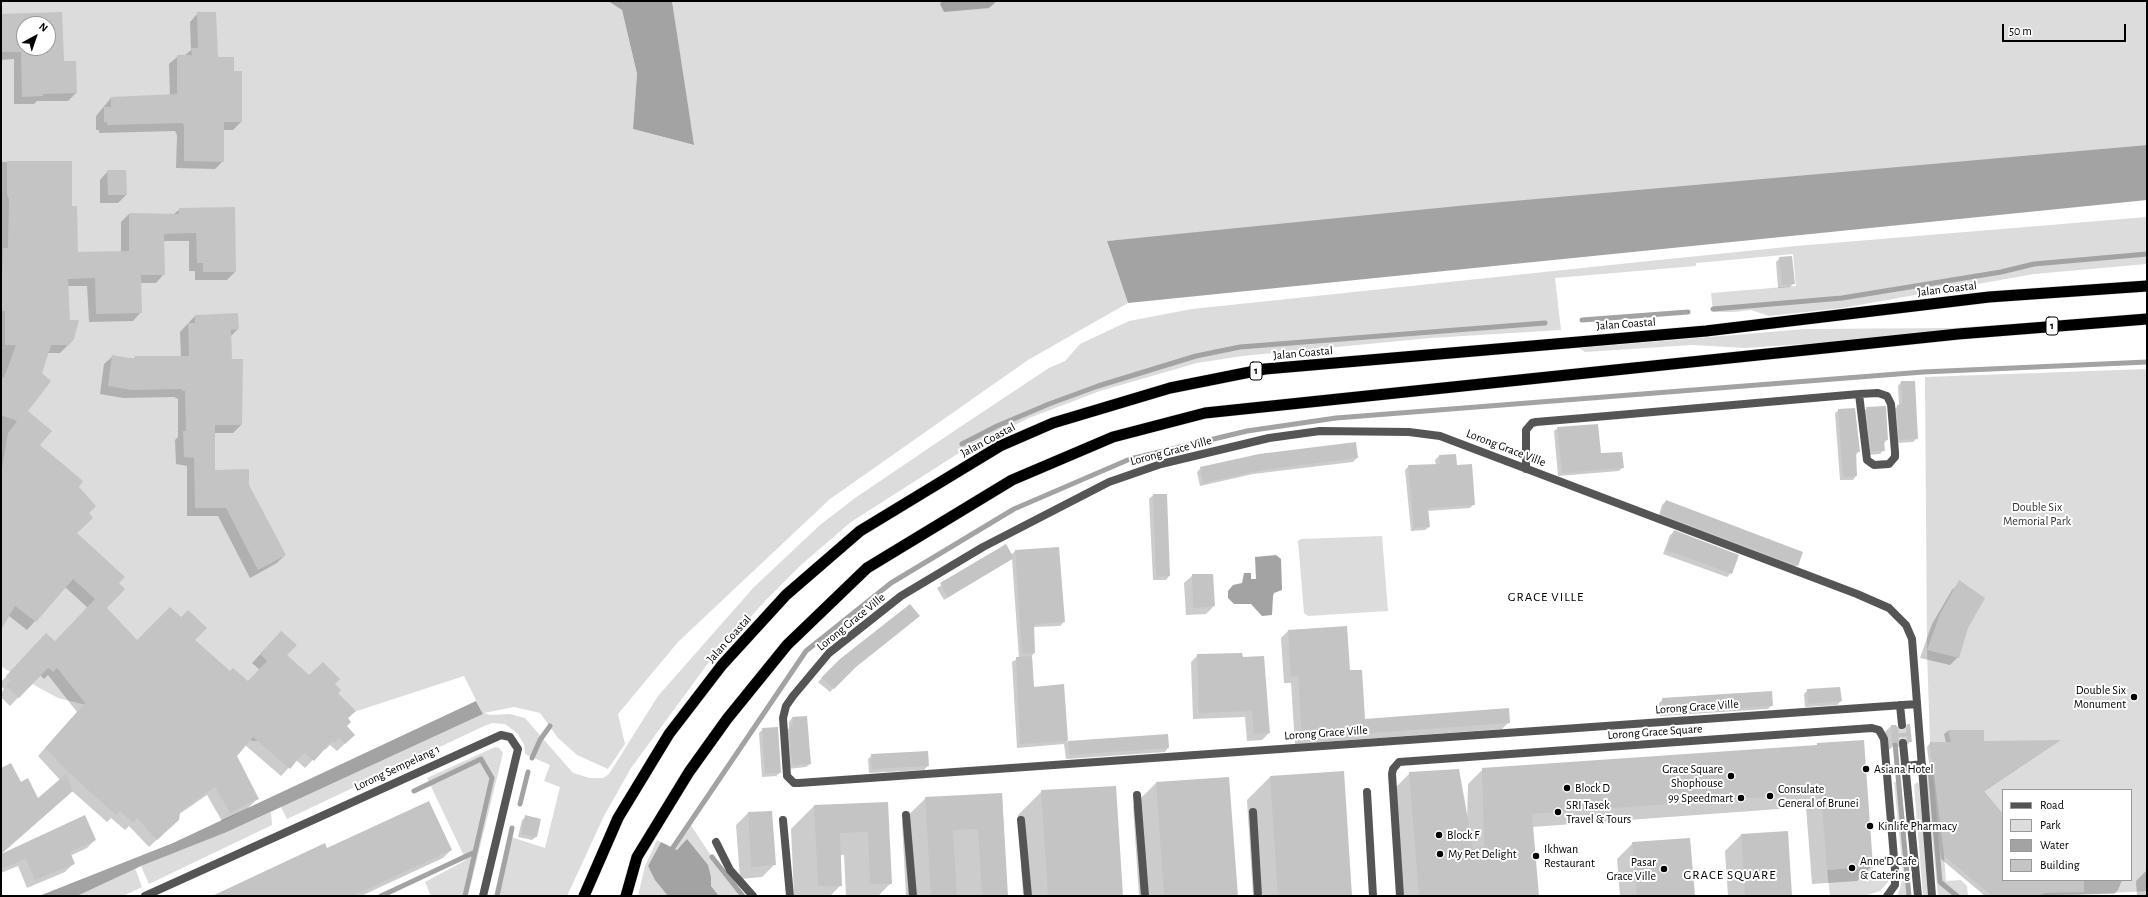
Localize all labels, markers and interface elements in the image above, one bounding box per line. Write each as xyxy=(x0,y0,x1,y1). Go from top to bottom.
north arrow xyxy=(16,16,56,56)
scale bar xyxy=(2004,16,2128,42)
text: N xyxy=(37,21,50,34)
text: 50 m xyxy=(2009,25,2032,37)
street label: Jalan Coastal xyxy=(1916,278,1978,300)
street label: Jalan Coastal xyxy=(1596,315,1656,333)
road number: 1 xyxy=(2046,317,2058,335)
street label: Jalan Coastal xyxy=(1273,343,1333,363)
road number: 1 xyxy=(1250,362,1262,380)
street label: Jalan Coastal xyxy=(958,420,1018,460)
street label: Lorong Grace Ville xyxy=(1464,426,1548,470)
street label: Lorong Grace Ville xyxy=(1129,433,1213,469)
park label: Double Six Memorial Park xyxy=(2003,500,2071,528)
district label: GRACE VILLE xyxy=(1508,589,1584,605)
street label: Lorong Grace Ville xyxy=(814,590,888,654)
street label: Jalan Coastal xyxy=(704,612,754,666)
place label: Double Six Monument xyxy=(2074,683,2126,711)
marker: Double Six Monument xyxy=(2129,692,2139,702)
street label: Lorong Grace Ville xyxy=(1655,697,1739,717)
street label: Lorong Grace Square xyxy=(1607,722,1703,742)
street label: Lorong Grace Ville xyxy=(1284,723,1368,743)
street label: Lorong Sempelang 1 xyxy=(352,742,442,794)
place label: Grace Square Shophouse xyxy=(1662,762,1723,790)
place label: Asiana Hotel xyxy=(1874,762,1933,776)
marker: Asiana Hotel xyxy=(1861,764,1871,774)
marker: Grace Square Shophouse xyxy=(1726,771,1736,781)
place label: Block D xyxy=(1575,781,1610,795)
place label: Consulate General of Brunei xyxy=(1778,782,1859,810)
marker: Block D xyxy=(1562,783,1572,793)
legend xyxy=(2002,789,2132,881)
place label: 99 Speedmart xyxy=(1668,791,1733,805)
marker: Consulate General of Brunei xyxy=(1765,791,1775,801)
marker: 99 Speedmart xyxy=(1736,793,1746,803)
place label: SRI Tasek Travel & Tours xyxy=(1566,798,1631,826)
text: Road xyxy=(2040,799,2064,811)
marker: SRI Tasek Travel & Tours xyxy=(1553,807,1563,817)
place label: Kinlife Pharmacy xyxy=(1878,819,1957,833)
text: Park xyxy=(2040,819,2061,831)
marker: Kinlife Pharmacy xyxy=(1865,821,1875,831)
place label: Block F xyxy=(1447,828,1480,842)
marker: Block F xyxy=(1434,830,1444,840)
text: Water xyxy=(2040,839,2069,851)
place label: Ikhwan Restaurant xyxy=(1544,842,1595,870)
place label: My Pet Delight xyxy=(1448,847,1516,861)
marker: My Pet Delight xyxy=(1435,849,1445,859)
marker: Ikhwan Restaurant xyxy=(1531,851,1541,861)
place label: Anne'D Cafe & Catering xyxy=(1860,854,1917,882)
place label: Pasar Grace Ville xyxy=(1606,855,1656,883)
text: Building xyxy=(2040,859,2080,871)
marker: Anne'D Cafe & Catering xyxy=(1847,863,1857,873)
marker: Pasar Grace Ville xyxy=(1659,864,1669,874)
district label: GRACE SQUARE xyxy=(1684,867,1776,883)

